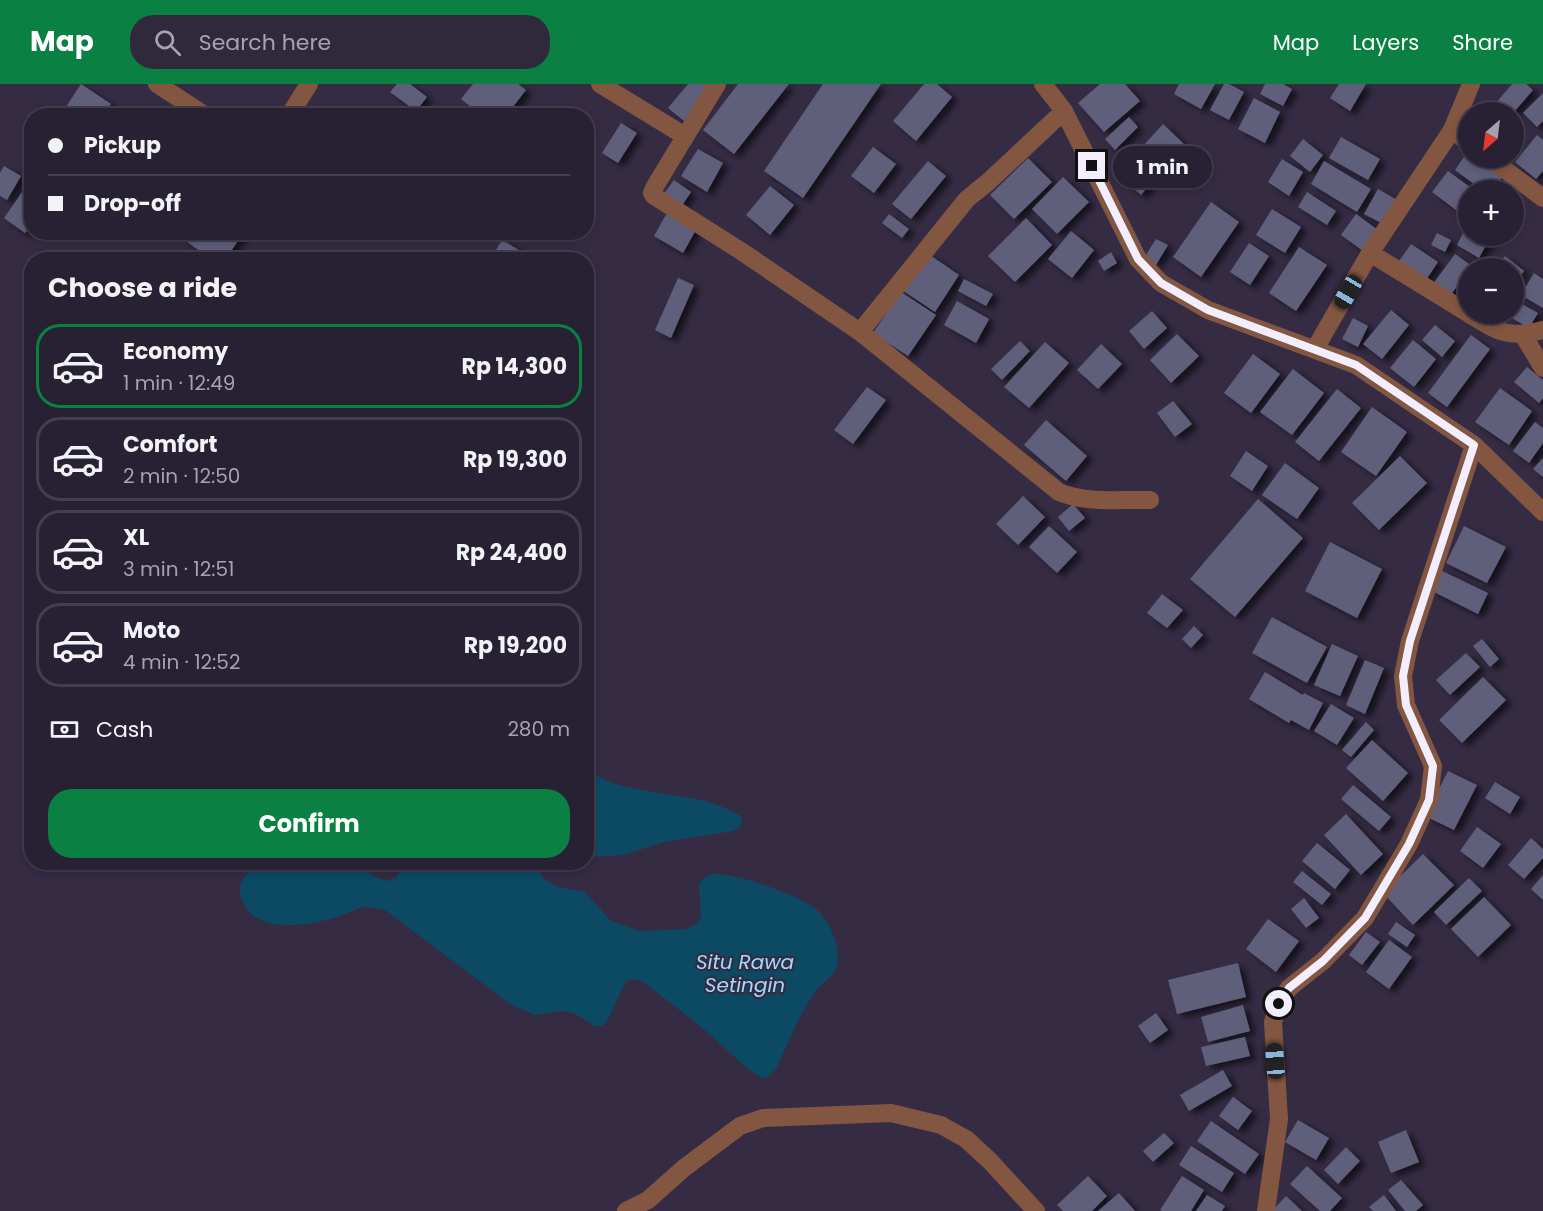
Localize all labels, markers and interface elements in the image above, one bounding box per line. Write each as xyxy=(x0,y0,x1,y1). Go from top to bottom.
search box xyxy=(130,15,550,69)
text: Map xyxy=(30,22,94,61)
icon: search xyxy=(151,26,184,59)
text: Search here xyxy=(199,27,331,58)
text: Map xyxy=(1273,28,1319,57)
text: Layers xyxy=(1352,28,1419,57)
text: Share xyxy=(1452,28,1513,57)
north arrow xyxy=(1458,102,1524,168)
map controls xyxy=(1458,102,1524,324)
text: Pickup xyxy=(84,130,161,161)
callout: 1 min xyxy=(1113,145,1212,187)
route end xyxy=(1078,152,1105,179)
text: 1 min xyxy=(1136,153,1189,181)
button: + xyxy=(1458,180,1524,246)
text: Drop-off xyxy=(84,188,181,219)
button: − xyxy=(1458,258,1524,324)
text: Choose a ride xyxy=(48,269,237,306)
car xyxy=(1331,272,1365,312)
text: Economy xyxy=(123,336,228,367)
icon: car xyxy=(51,339,105,393)
text: Rp 14,300 xyxy=(462,351,567,382)
text: 1 min · 12:49 xyxy=(123,369,235,397)
text: Comfort xyxy=(123,429,217,460)
icon: car xyxy=(51,432,105,486)
text: Rp 19,300 xyxy=(463,444,567,475)
text: 2 min · 12:50 xyxy=(123,462,240,490)
text: XL xyxy=(123,522,149,553)
icon: car xyxy=(51,525,105,579)
text: Rp 24,400 xyxy=(456,537,567,568)
text: 3 min · 12:51 xyxy=(123,555,234,583)
text: Moto xyxy=(123,615,180,646)
icon: car xyxy=(51,618,105,672)
text: Rp 19,200 xyxy=(464,630,567,661)
text: 4 min · 12:52 xyxy=(123,648,240,676)
icon: cash xyxy=(48,713,81,746)
text: Cash xyxy=(96,714,153,745)
text: 280 m xyxy=(507,715,570,743)
button: Confirm xyxy=(48,789,570,858)
water label: Situ Rawa Setingin xyxy=(696,948,794,999)
route start xyxy=(1265,990,1292,1017)
car xyxy=(1265,1042,1285,1080)

